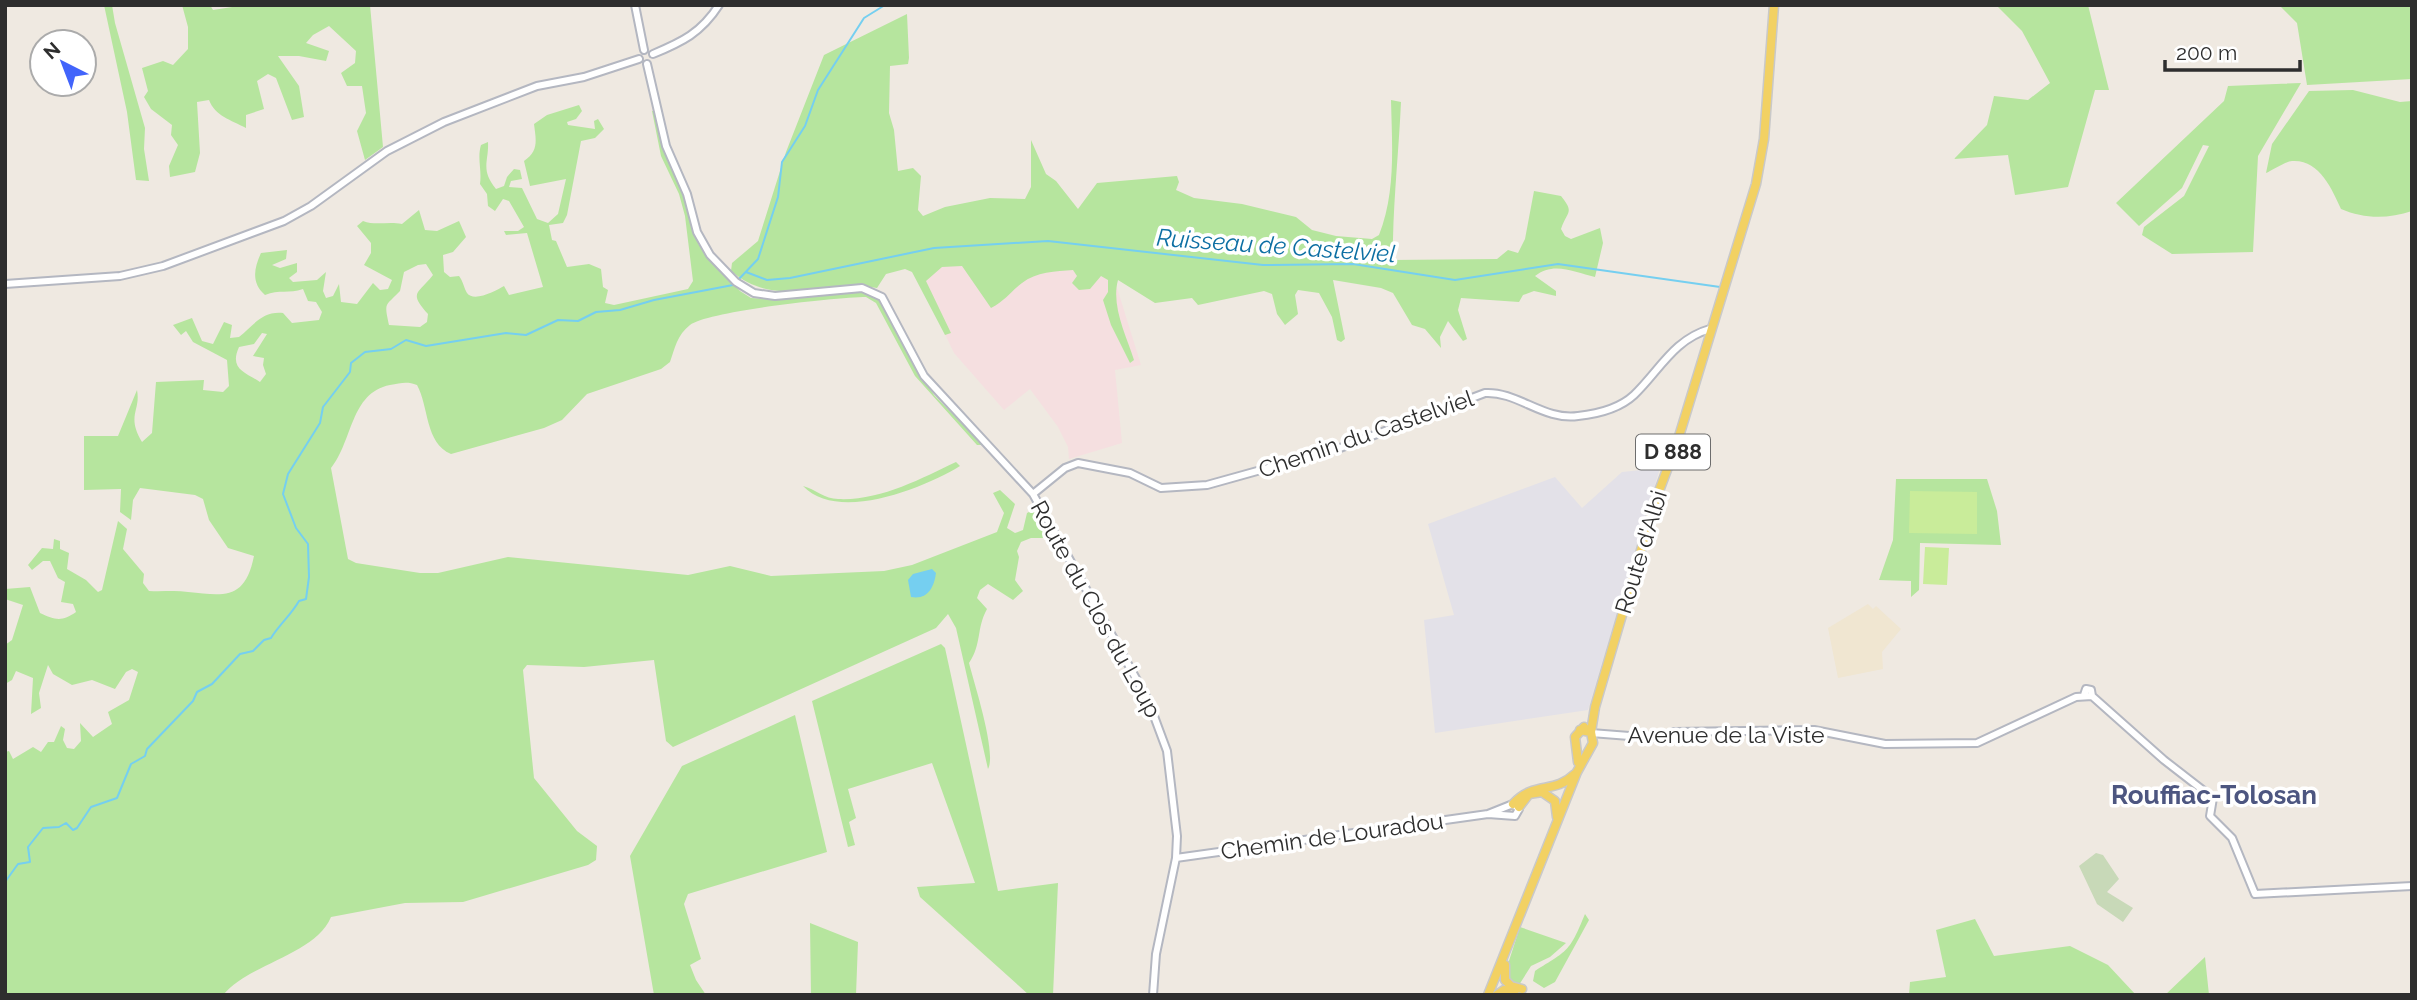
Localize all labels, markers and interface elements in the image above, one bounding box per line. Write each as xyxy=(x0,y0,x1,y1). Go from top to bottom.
north arrow xyxy=(28,28,98,98)
scale bar xyxy=(2165,28,2300,72)
text: N xyxy=(39,37,64,63)
text: 200 m xyxy=(2176,40,2237,65)
water label: Ruisseau de Castelviel xyxy=(1155,223,1397,268)
street label: Chemin du Castelviel xyxy=(1255,384,1477,483)
road number: D 888 xyxy=(1636,434,1710,470)
street label: Route d'Albi xyxy=(1609,487,1672,617)
street label: Route du Clos du Loup xyxy=(1026,496,1167,722)
street label: Avenue de la Viste xyxy=(1628,721,1824,748)
district label: Rouffiac-Tolosan xyxy=(2111,780,2317,810)
street label: Chemin de Louradou xyxy=(1219,807,1445,864)

